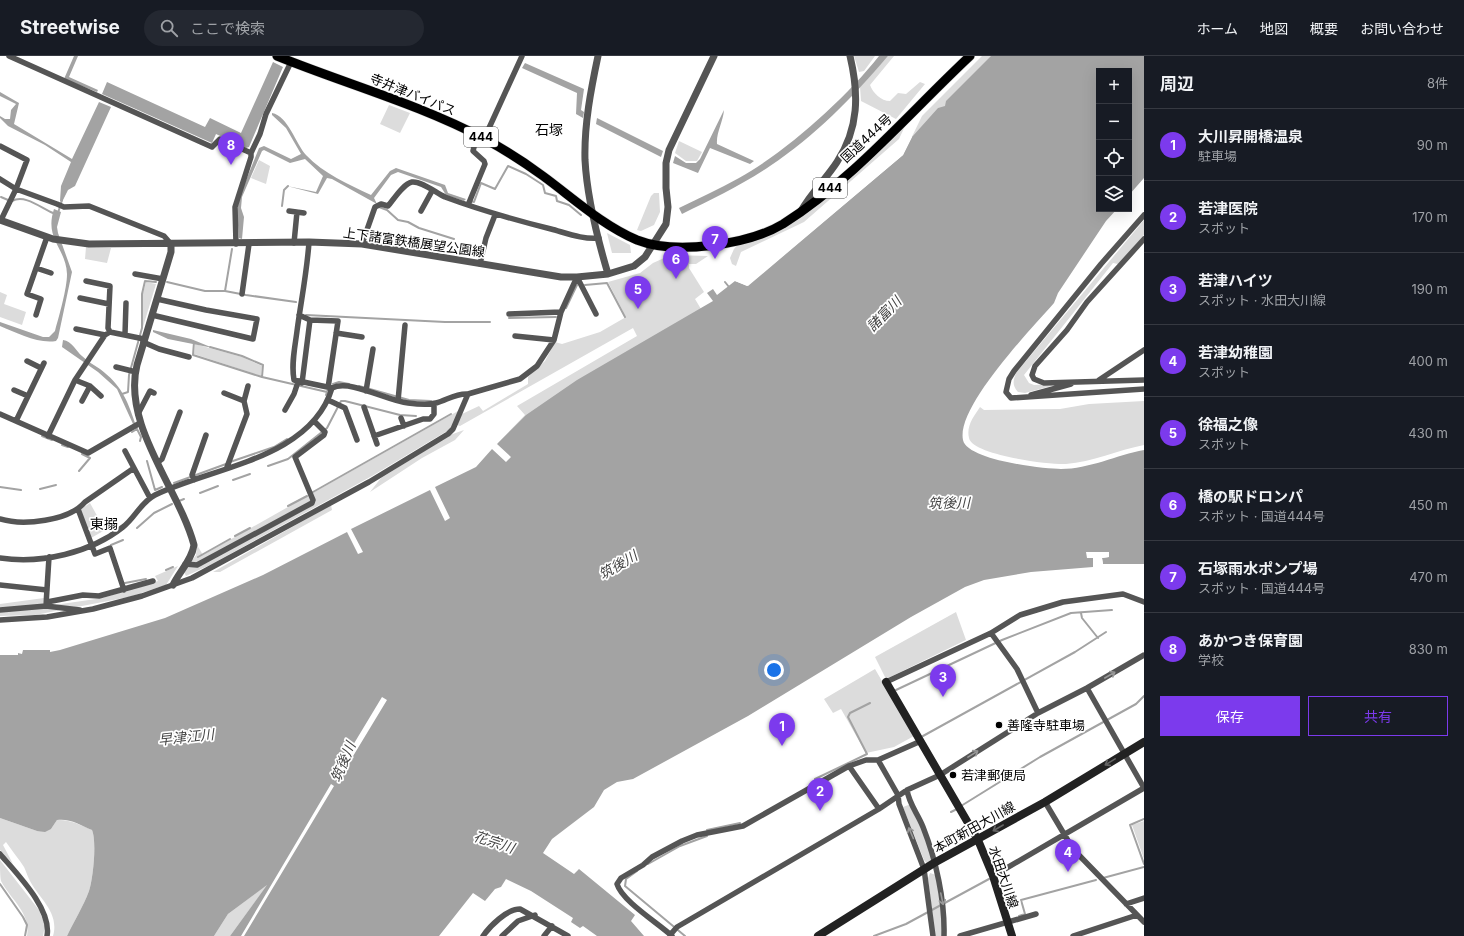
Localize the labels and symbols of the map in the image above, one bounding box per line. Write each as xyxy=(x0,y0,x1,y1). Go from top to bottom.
street label: 寺井津バイパス xyxy=(368,70,458,118)
street label: 国道444号 xyxy=(837,110,895,166)
district label: 石塚 xyxy=(535,121,563,138)
road number: 444 xyxy=(464,127,498,147)
pin: 8 xyxy=(218,132,244,165)
road number: 444 xyxy=(813,178,847,198)
street label: 上下諸富鉄橋展望公園線 xyxy=(342,224,486,260)
pin: 7 xyxy=(702,226,728,259)
pin: 6 xyxy=(663,246,689,279)
pin: 5 xyxy=(625,276,651,309)
water label: 諸富川 xyxy=(863,291,906,335)
water label: 筑後川 xyxy=(928,494,972,511)
district label: 東搦 xyxy=(90,515,118,532)
water label: 筑後川 xyxy=(595,545,642,583)
your location xyxy=(764,660,784,680)
pin: 3 xyxy=(930,664,956,697)
one-way arrow xyxy=(1104,670,1116,678)
pin: 1 xyxy=(769,713,795,746)
place label: 善隆寺駐車場 xyxy=(1007,717,1085,733)
marker: 善隆寺駐車場 xyxy=(994,720,1004,730)
water label: 早津江川 xyxy=(157,725,217,748)
water label: 筑後川 xyxy=(327,737,359,784)
one-way arrow xyxy=(967,750,978,758)
one-way arrow xyxy=(1105,758,1116,766)
place label: 若津郵便局 xyxy=(961,767,1026,783)
marker: 若津郵便局 xyxy=(948,770,958,780)
pin: 2 xyxy=(807,778,833,811)
street label: 本町新田大川線 xyxy=(930,798,1018,856)
one-way arrow xyxy=(992,825,1004,832)
water label: 花宗川 xyxy=(472,827,519,857)
one-way arrow xyxy=(906,827,914,839)
pin: 4 xyxy=(1055,839,1081,872)
street label: 水田大川線 xyxy=(986,844,1022,910)
one-way arrow xyxy=(938,892,946,905)

